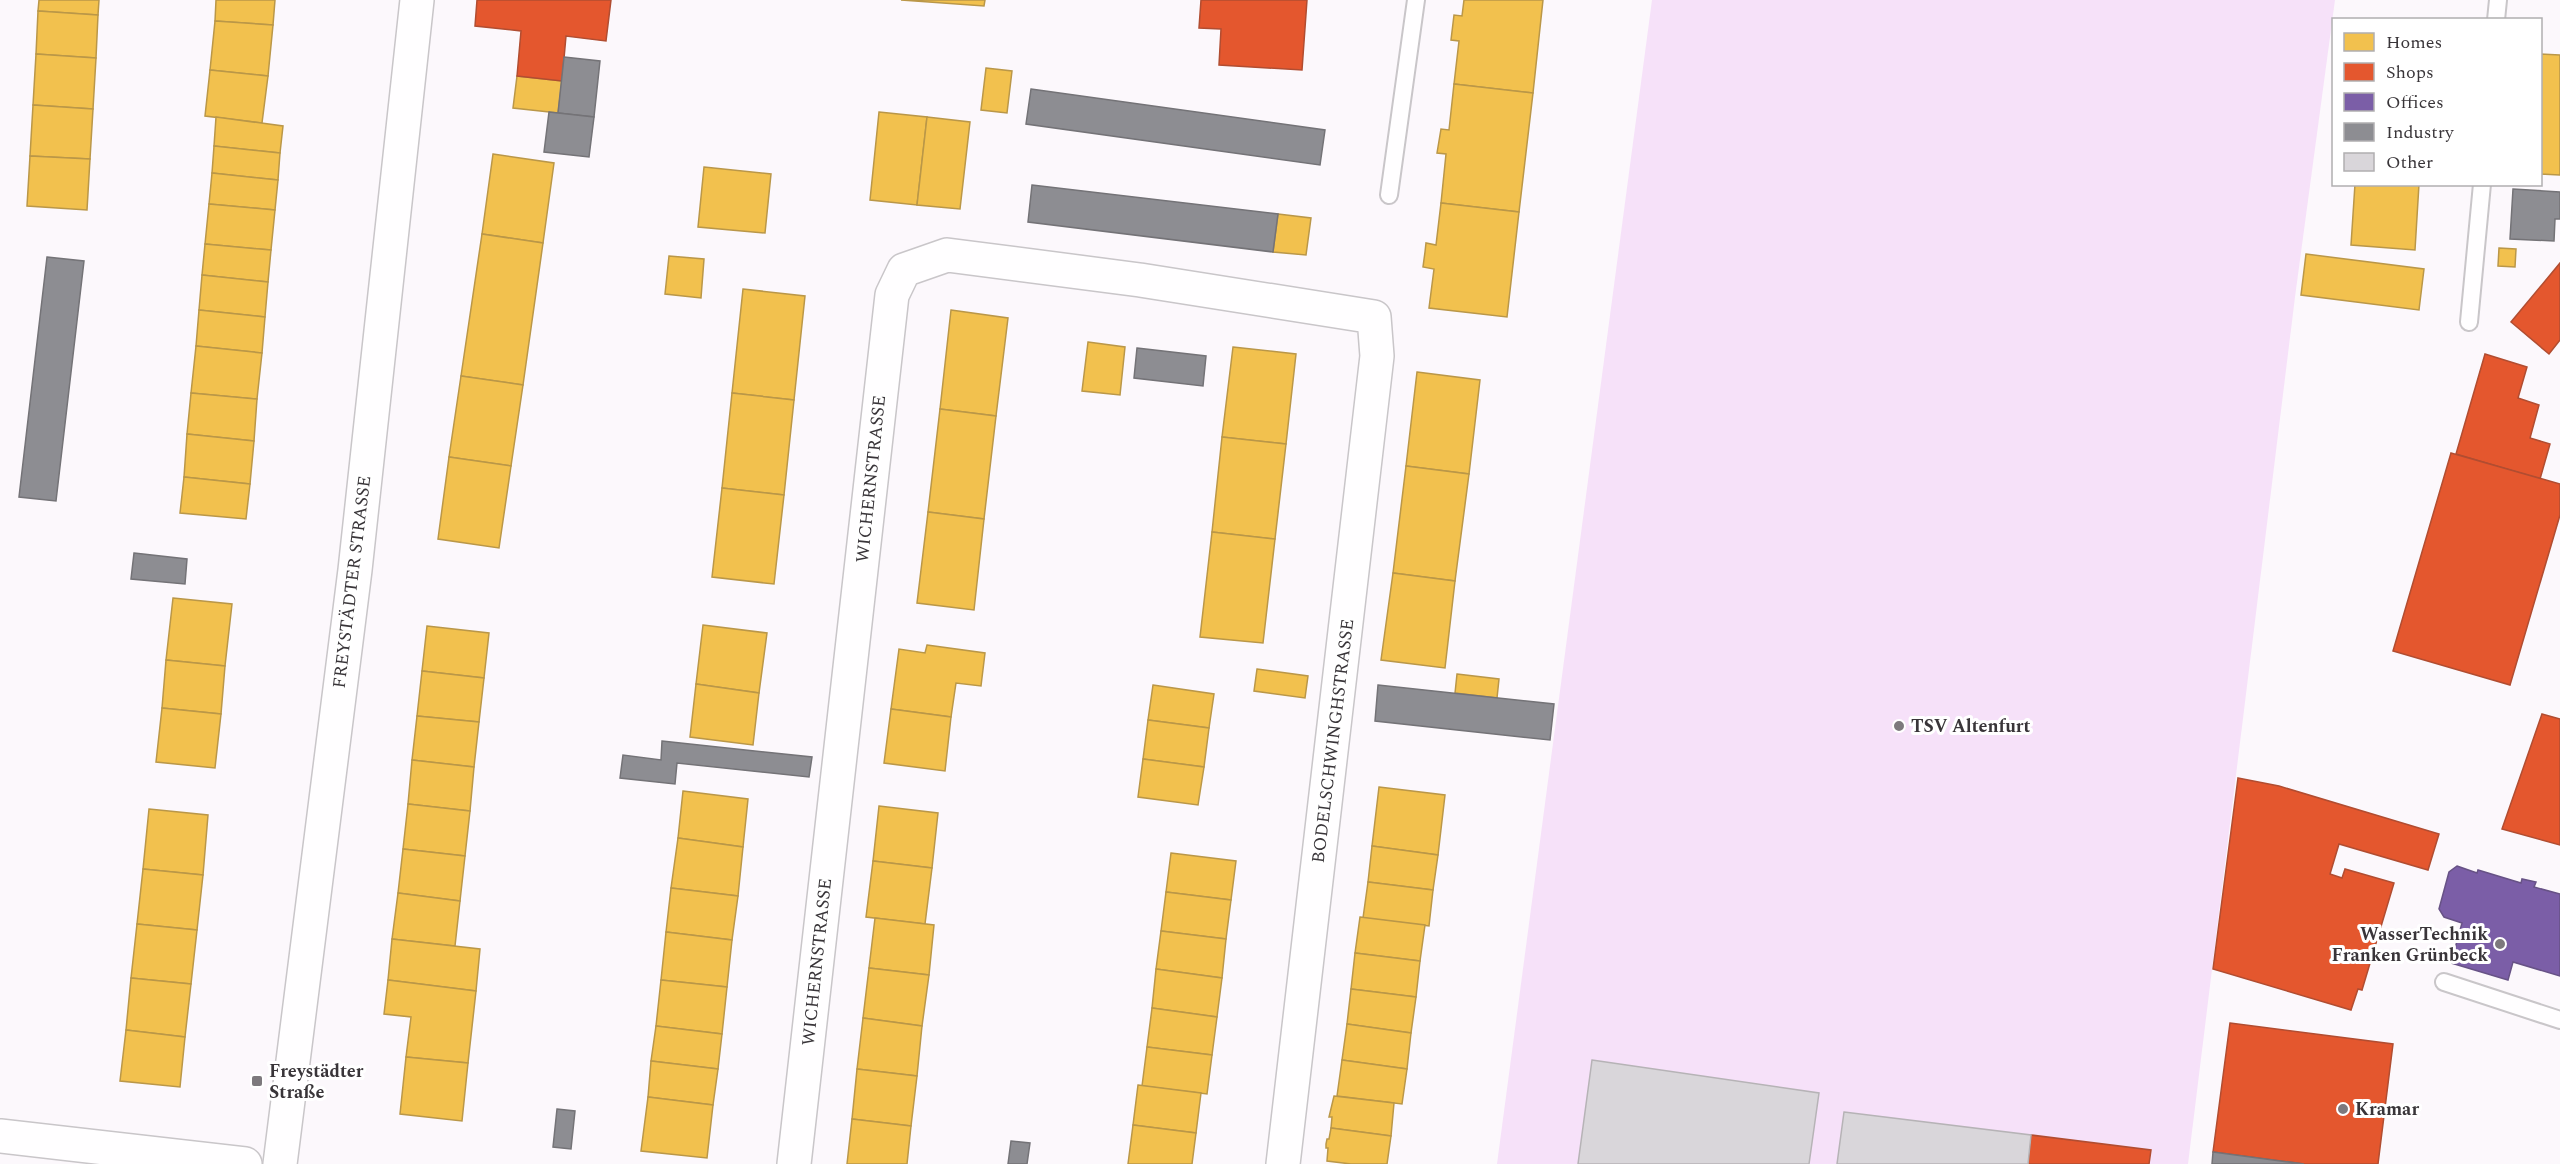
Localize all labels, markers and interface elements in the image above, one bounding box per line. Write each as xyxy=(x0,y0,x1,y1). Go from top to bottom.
legend xyxy=(2332,18,2542,186)
text: Homes xyxy=(2386,29,2442,56)
text: Shops xyxy=(2386,59,2434,86)
text: Offices xyxy=(2386,89,2444,116)
text: Industry xyxy=(2386,119,2455,146)
text: Other xyxy=(2386,149,2433,176)
street label: WICHERNSTRASSE xyxy=(849,394,893,564)
street label: FREYSTÄDTER STRASSE xyxy=(326,474,378,690)
street label: BODELSCHWINGHSTRASSE xyxy=(1305,617,1361,865)
place label: TSV Altenfurt xyxy=(1911,713,2030,740)
marker: TSV Altenfurt xyxy=(1892,719,1906,733)
street label: WICHERNSTRASSE xyxy=(795,877,839,1047)
place label: WasserTechnik Franken Grünbeck xyxy=(2332,921,2488,969)
marker: WasserTechnik Franken Grünbeck xyxy=(2493,937,2507,951)
place label: Freystädter Straße xyxy=(269,1058,364,1106)
marker: Freystädter Straße xyxy=(250,1074,264,1088)
place label: Kramar xyxy=(2355,1096,2419,1123)
marker: Kramar xyxy=(2336,1102,2350,1116)

